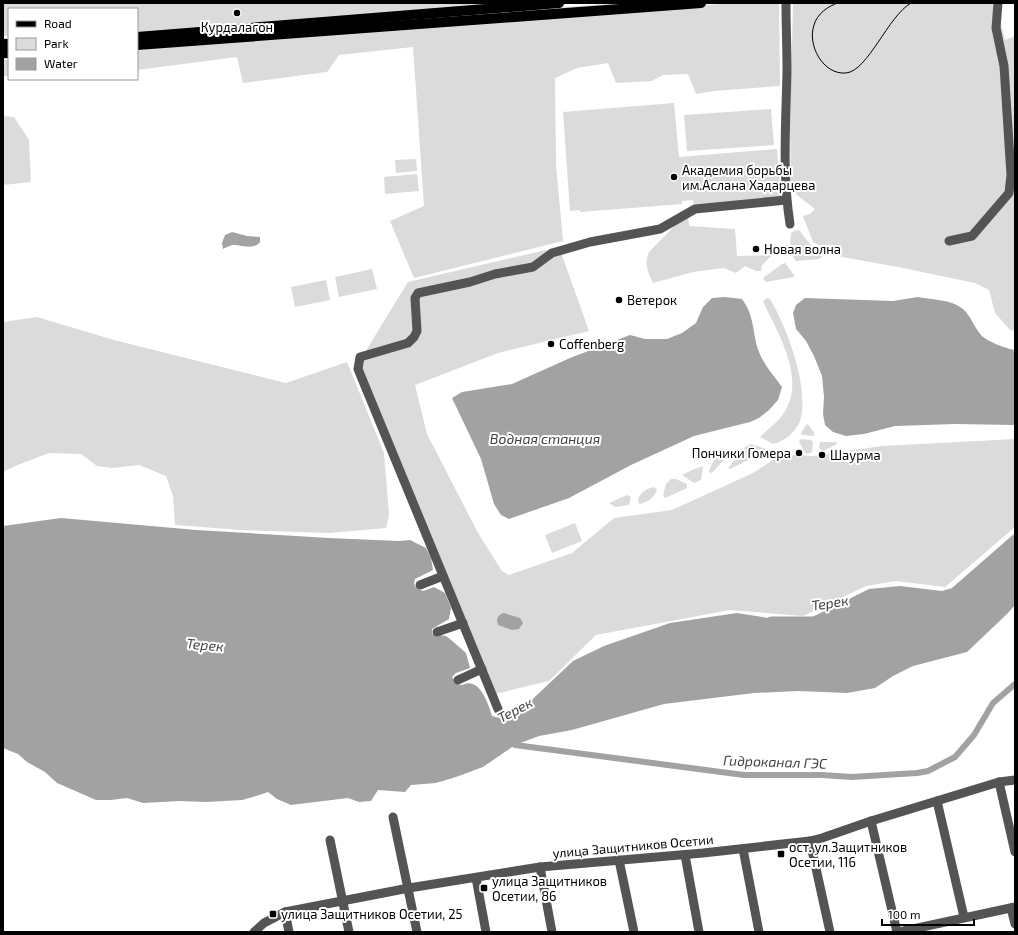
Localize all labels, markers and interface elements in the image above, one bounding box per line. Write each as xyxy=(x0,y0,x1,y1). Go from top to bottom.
legend xyxy=(8,8,138,80)
marker: Курдалагон xyxy=(232,8,242,18)
text: Road xyxy=(44,16,72,30)
place label: Курдалагон xyxy=(201,19,273,35)
text: Park xyxy=(44,36,69,50)
text: Water xyxy=(44,56,78,70)
place label: Академия борьбы им.Аслана Хадарцева xyxy=(682,162,816,193)
marker: Академия борьбы им.Аслана Хадарцева xyxy=(669,172,679,182)
place label: Новая волна xyxy=(764,241,841,257)
marker: Новая волна xyxy=(751,244,761,254)
place label: Ветерок xyxy=(627,292,677,308)
marker: Ветерок xyxy=(614,295,624,305)
place label: Coffenberg xyxy=(559,336,624,352)
marker: Coffenberg xyxy=(546,339,556,349)
water label: Водная станция xyxy=(490,430,600,447)
place label: Пончики Гомера xyxy=(692,445,791,461)
place label: Шаурма xyxy=(830,447,881,463)
marker: Пончики Гомера xyxy=(794,448,804,458)
marker: Шаурма xyxy=(817,450,827,460)
water label: Терек xyxy=(810,591,850,614)
water label: Терек xyxy=(186,634,225,655)
water label: Терек xyxy=(494,693,536,726)
water label: Гидроканал ГЭС xyxy=(723,751,827,772)
street label: улица Защитников Осетии xyxy=(552,831,714,861)
place label: ост. ул.Защитников Осетии, 116 xyxy=(789,839,907,870)
marker: ост. ул.Защитников Осетии, 116 xyxy=(776,849,786,859)
place label: улица Защитников Осетии, 86 xyxy=(492,873,607,904)
marker: улица Защитников Осетии, 86 xyxy=(479,883,489,893)
scale bar xyxy=(882,901,974,927)
place label: улица Защитников Осетии, 25 xyxy=(281,906,462,922)
text: 100 m xyxy=(888,907,920,921)
marker: улица Защитников Осетии, 25 xyxy=(268,909,278,919)

